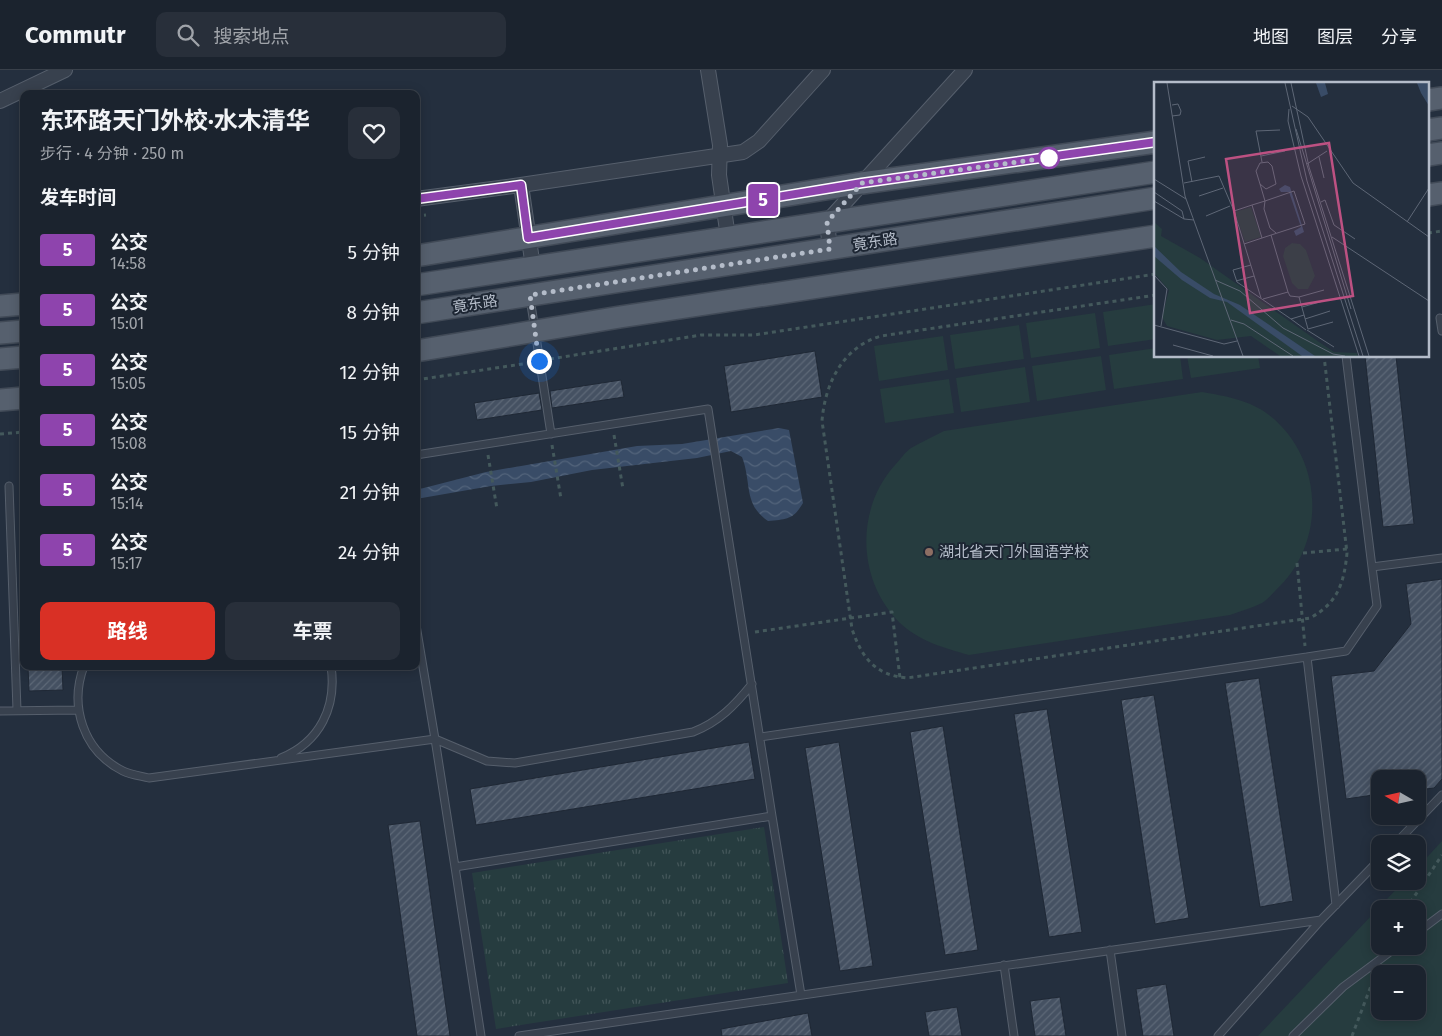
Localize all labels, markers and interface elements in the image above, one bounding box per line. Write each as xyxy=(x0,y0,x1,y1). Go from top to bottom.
search box xyxy=(156,12,506,57)
text: Commutr xyxy=(25,21,126,49)
icon: search xyxy=(174,21,202,49)
text: 搜索地点 xyxy=(214,25,290,48)
text: 地图 xyxy=(1253,26,1289,48)
text: 图层 xyxy=(1317,26,1353,48)
text: 分享 xyxy=(1381,26,1417,48)
inset map xyxy=(1154,82,1430,358)
text: 东环路天门外校·水木清华 xyxy=(40,107,310,135)
button: heart xyxy=(348,107,400,159)
text: 步行 · 4 分钟 · 250 m xyxy=(40,144,184,163)
unlabelled marker xyxy=(1038,147,1060,169)
line badge: 5 xyxy=(747,184,779,216)
text: 发车时间 xyxy=(40,186,116,209)
text: 5 xyxy=(758,189,768,211)
street label: 竟东路 xyxy=(851,230,899,254)
text: 公交 xyxy=(110,231,148,254)
text: 5 xyxy=(63,239,72,261)
text: 5 分钟 xyxy=(347,241,400,264)
text: 14:58 xyxy=(110,254,146,273)
text: 公交 xyxy=(110,291,148,314)
street label: 竟东路 xyxy=(451,292,499,316)
text: 5 xyxy=(63,299,72,321)
text: 8 分钟 xyxy=(346,301,400,324)
text: 15:01 xyxy=(110,314,144,333)
your location xyxy=(527,349,552,374)
text: 公交 xyxy=(110,351,148,374)
text: 5 xyxy=(63,359,72,381)
text: 12 分钟 xyxy=(339,361,400,384)
text: 15:05 xyxy=(110,374,146,393)
text: 公交 xyxy=(110,411,148,434)
text: 5 xyxy=(63,419,72,441)
text: 15 分钟 xyxy=(339,421,400,444)
text: 15:08 xyxy=(110,434,147,453)
text: 公交 xyxy=(110,471,148,494)
text: 5 xyxy=(63,479,72,501)
text: 21 分钟 xyxy=(340,481,400,504)
text: 15:14 xyxy=(110,494,144,513)
text: 公交 xyxy=(110,531,148,554)
text: 5 xyxy=(63,539,72,561)
text: 24 分钟 xyxy=(338,541,400,564)
place label: 湖北省天门外国语学校 xyxy=(939,543,1089,561)
marker: 湖北省天门外国语学校 xyxy=(923,546,935,558)
text: 15:17 xyxy=(110,554,142,573)
button: 路线 xyxy=(40,602,215,660)
button: 车票 xyxy=(225,602,400,660)
north arrow xyxy=(1371,770,1426,825)
map controls xyxy=(1371,770,1426,1020)
button: layers xyxy=(1371,835,1426,890)
button: + xyxy=(1371,900,1426,955)
button: − xyxy=(1371,965,1426,1020)

